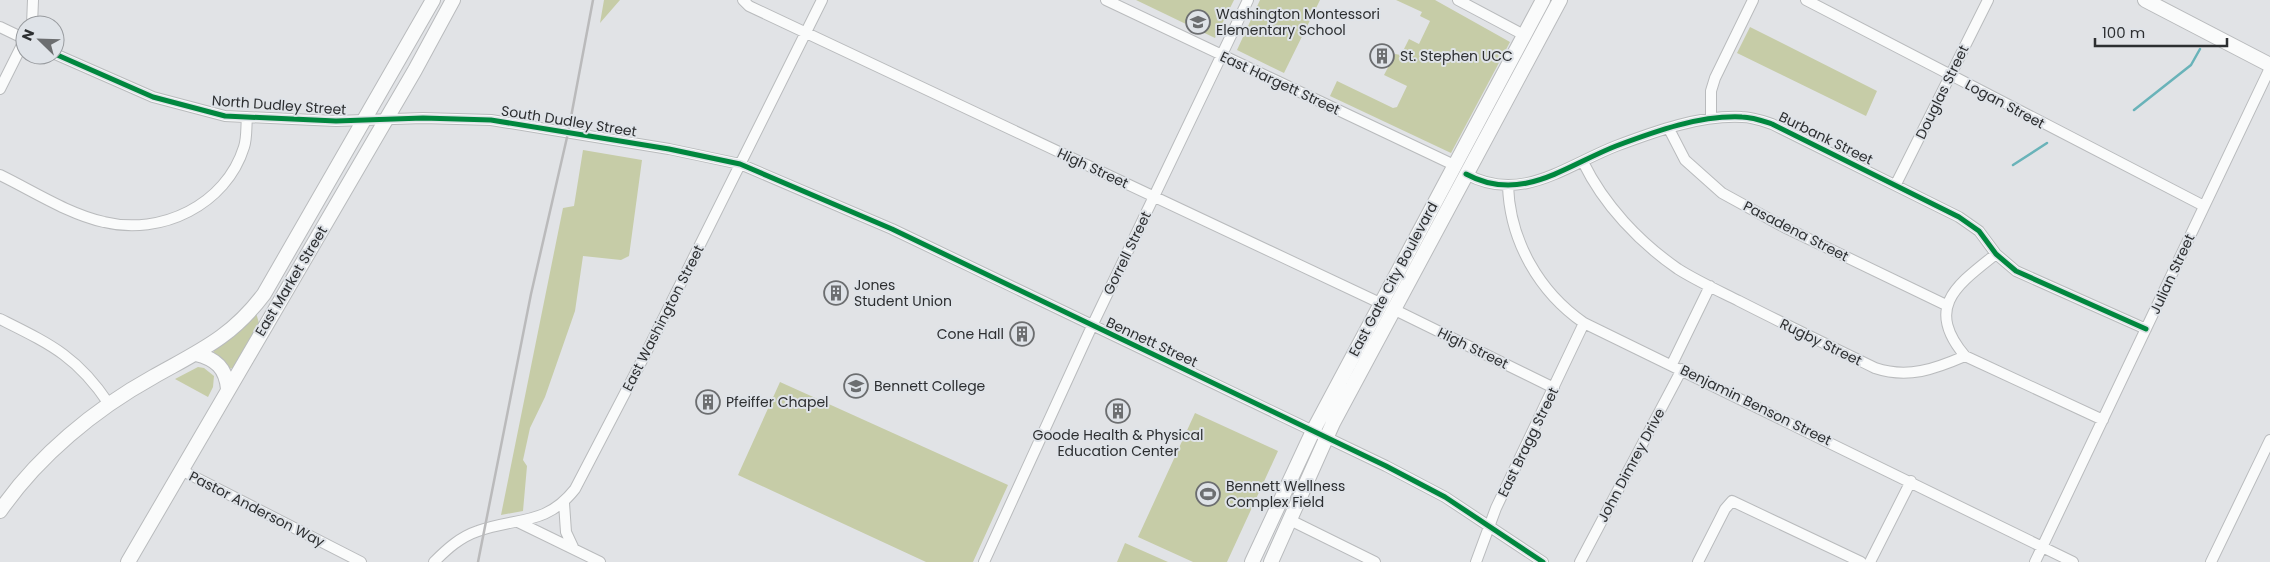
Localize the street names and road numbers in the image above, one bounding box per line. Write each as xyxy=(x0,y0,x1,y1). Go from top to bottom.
street label: Douglas Street xyxy=(1911,42,1973,142)
street label: East Hargett Street xyxy=(1217,46,1343,120)
street label: Logan Street xyxy=(1962,75,2048,133)
street label: North Dudley Street xyxy=(211,90,347,120)
street label: South Dudley Street xyxy=(500,100,638,142)
street label: Burbank Street xyxy=(1776,107,1876,169)
street label: High Street xyxy=(1054,143,1132,193)
street label: Pasadena Street xyxy=(1740,196,1852,266)
street label: East Gate City Boulevard xyxy=(1344,198,1442,360)
street label: Gorrell Street xyxy=(1098,208,1156,298)
street label: East Market Street xyxy=(250,222,332,340)
street label: Julian Street xyxy=(2145,231,2199,317)
street label: East Washington Street xyxy=(617,241,709,395)
street label: Bennett Street xyxy=(1103,312,1201,372)
street label: Rugby Street xyxy=(1777,314,1865,370)
street label: High Street xyxy=(1434,322,1512,374)
street label: Benjamin Benson Street xyxy=(1677,360,1835,450)
street label: East Bragg Street xyxy=(1493,384,1563,500)
street label: John Dimrey Drive xyxy=(1592,404,1670,526)
street label: Pastor Anderson Way xyxy=(186,466,328,552)

